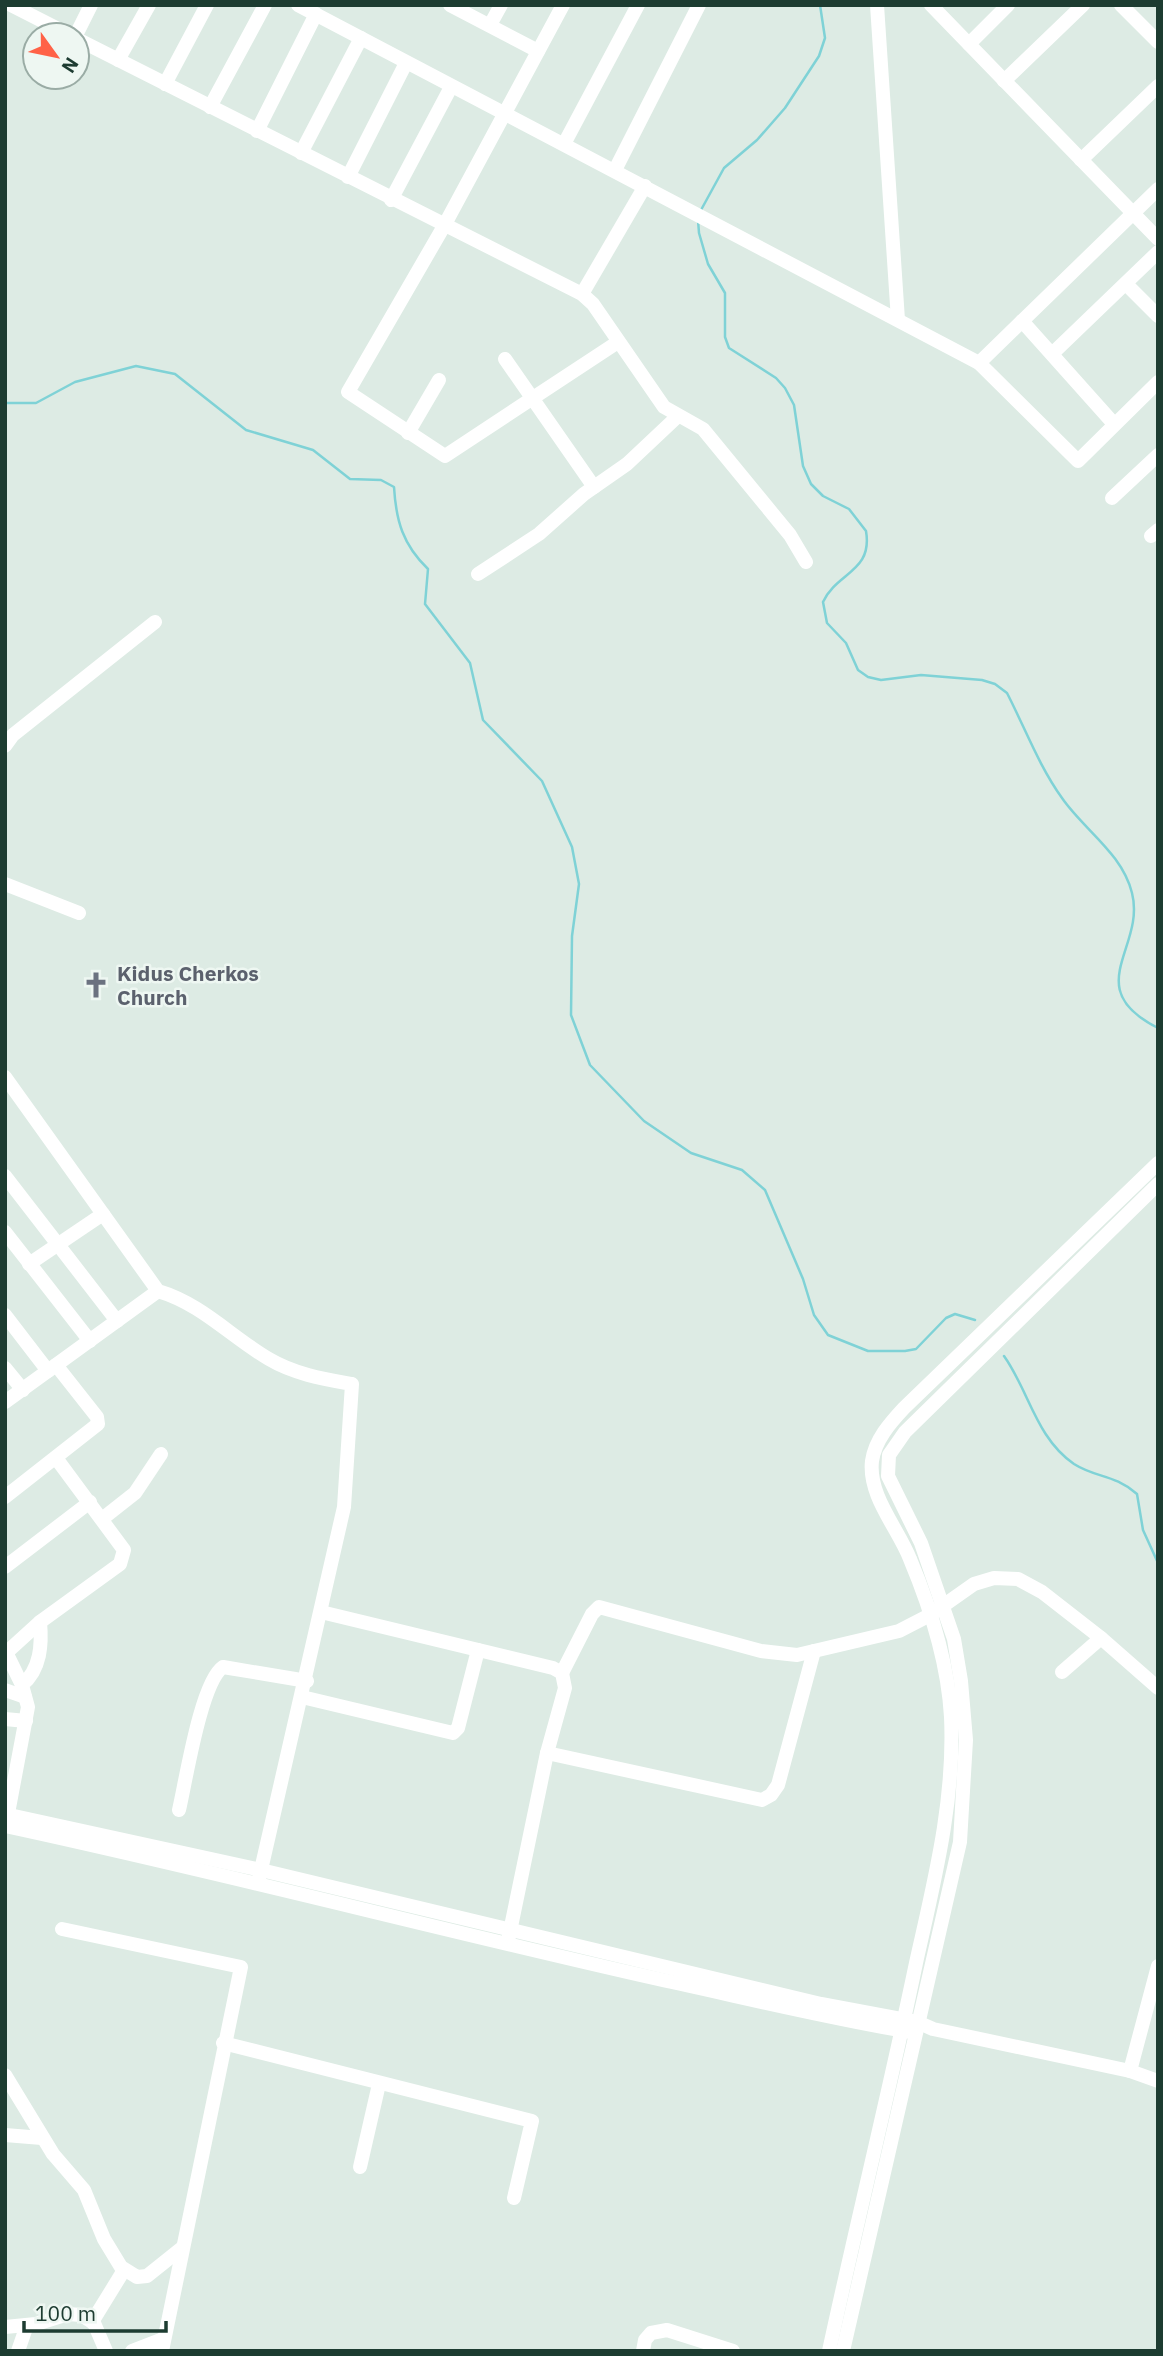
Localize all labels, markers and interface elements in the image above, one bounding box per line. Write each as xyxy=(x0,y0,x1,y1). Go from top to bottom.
north arrow xyxy=(21,21,91,91)
text: N xyxy=(56,53,84,78)
place label: Kidus Cherkos Church xyxy=(117,959,259,1011)
church icon: Kidus Cherkos Church xyxy=(81,970,111,1000)
scale bar xyxy=(24,2290,166,2334)
text: 100 m xyxy=(35,2299,96,2327)

